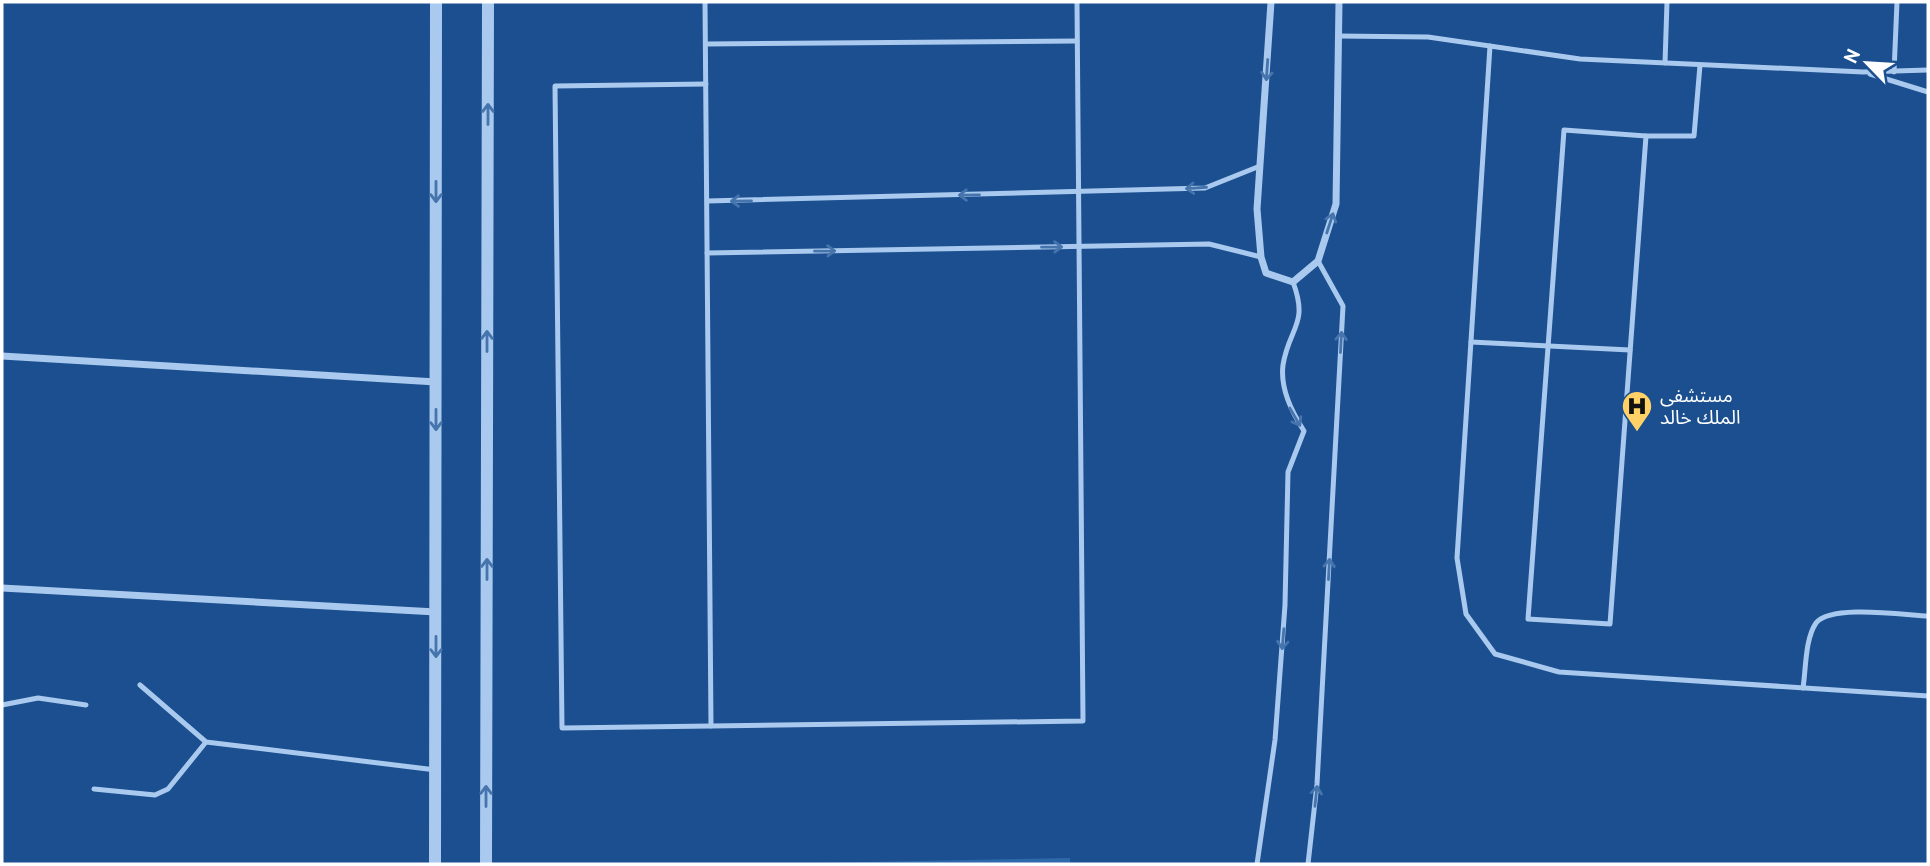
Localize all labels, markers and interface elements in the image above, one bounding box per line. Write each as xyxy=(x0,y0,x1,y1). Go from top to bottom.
north arrow xyxy=(1832,28,1902,98)
text: N xyxy=(1838,45,1865,67)
one-way arrow xyxy=(1260,58,1273,81)
one-way arrow xyxy=(481,102,495,125)
one-way arrow xyxy=(429,181,443,204)
one-way arrow xyxy=(1185,182,1208,195)
one-way arrow xyxy=(958,188,981,201)
one-way arrow xyxy=(730,194,753,207)
one-way arrow xyxy=(1325,212,1337,234)
one-way arrow xyxy=(1040,240,1063,254)
one-way arrow xyxy=(813,244,836,258)
one-way arrow xyxy=(480,330,494,353)
one-way arrow xyxy=(1335,331,1348,354)
place label: مستشفى الملك خالد xyxy=(1660,383,1741,429)
hospital icon: مستشفى الملك خالد xyxy=(1620,389,1654,433)
one-way arrow xyxy=(1288,406,1302,426)
one-way arrow xyxy=(429,408,443,431)
one-way arrow xyxy=(480,557,494,580)
one-way arrow xyxy=(1323,559,1336,581)
one-way arrow xyxy=(1276,627,1289,650)
one-way arrow xyxy=(429,636,443,659)
one-way arrow xyxy=(479,785,493,808)
one-way arrow xyxy=(1309,786,1322,808)

